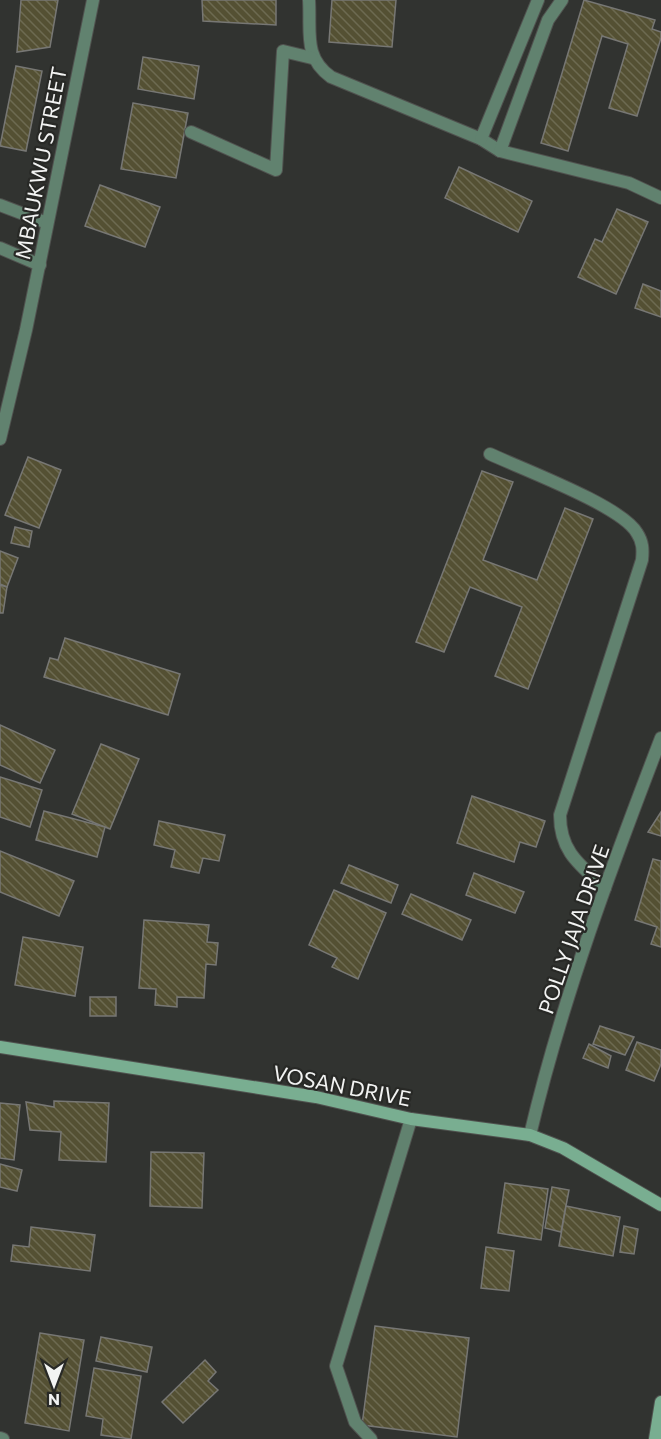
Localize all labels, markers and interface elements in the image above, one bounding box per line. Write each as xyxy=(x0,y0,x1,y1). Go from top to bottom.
street label: MBAUKWU STREET xyxy=(9,65,71,261)
street label: POLLY JAJA DRIVE xyxy=(532,841,614,1017)
street label: VOSAN DRIVE xyxy=(271,1059,413,1111)
north arrow xyxy=(24,1355,84,1415)
text: N xyxy=(48,1391,60,1410)

